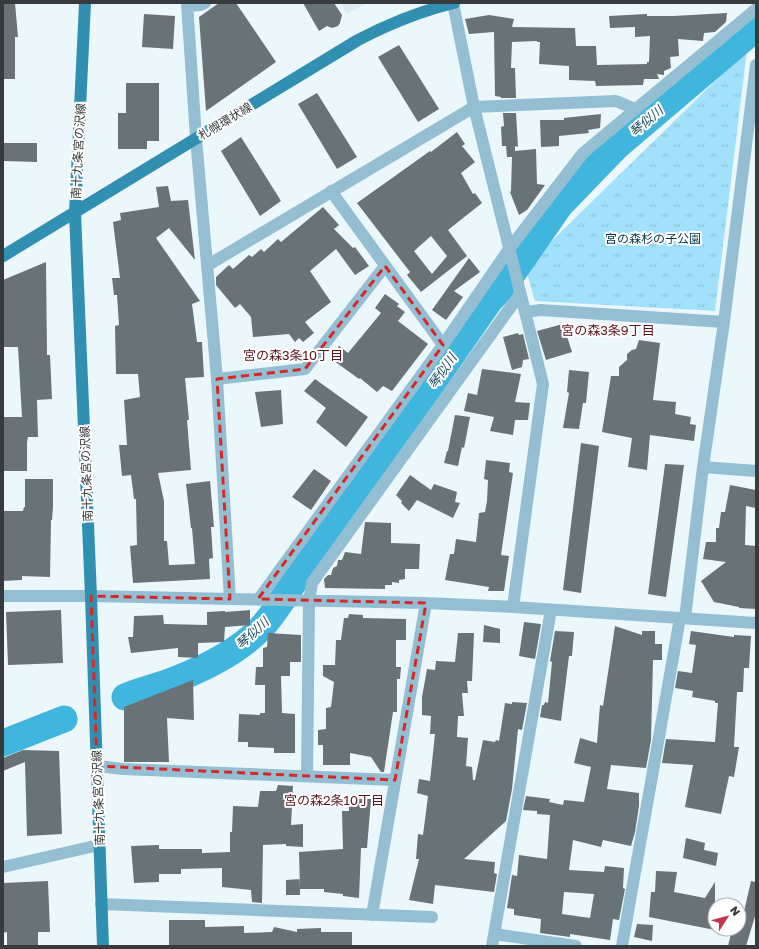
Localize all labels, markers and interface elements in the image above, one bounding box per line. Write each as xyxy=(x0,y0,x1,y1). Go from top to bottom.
street label: 札幌環状線 xyxy=(195,99,255,143)
water label: 琴似川 xyxy=(626,101,667,140)
street label: 南十九条宮の沢線 xyxy=(68,103,88,199)
park label: 宮の森杉の子公園 xyxy=(605,231,701,246)
district label: 宮の森3条9丁目 xyxy=(561,322,655,338)
district label: 宮の森3条10丁目 xyxy=(243,347,343,363)
water label: 琴似川 xyxy=(424,349,461,392)
street label: 南十九条宮の沢線 xyxy=(77,426,95,522)
water label: 琴似川 xyxy=(232,612,273,652)
street label: 南十九条宮の沢線 xyxy=(89,750,107,846)
district label: 宮の森2条10丁目 xyxy=(284,792,384,808)
north arrow xyxy=(707,897,747,937)
text: N xyxy=(728,904,743,918)

